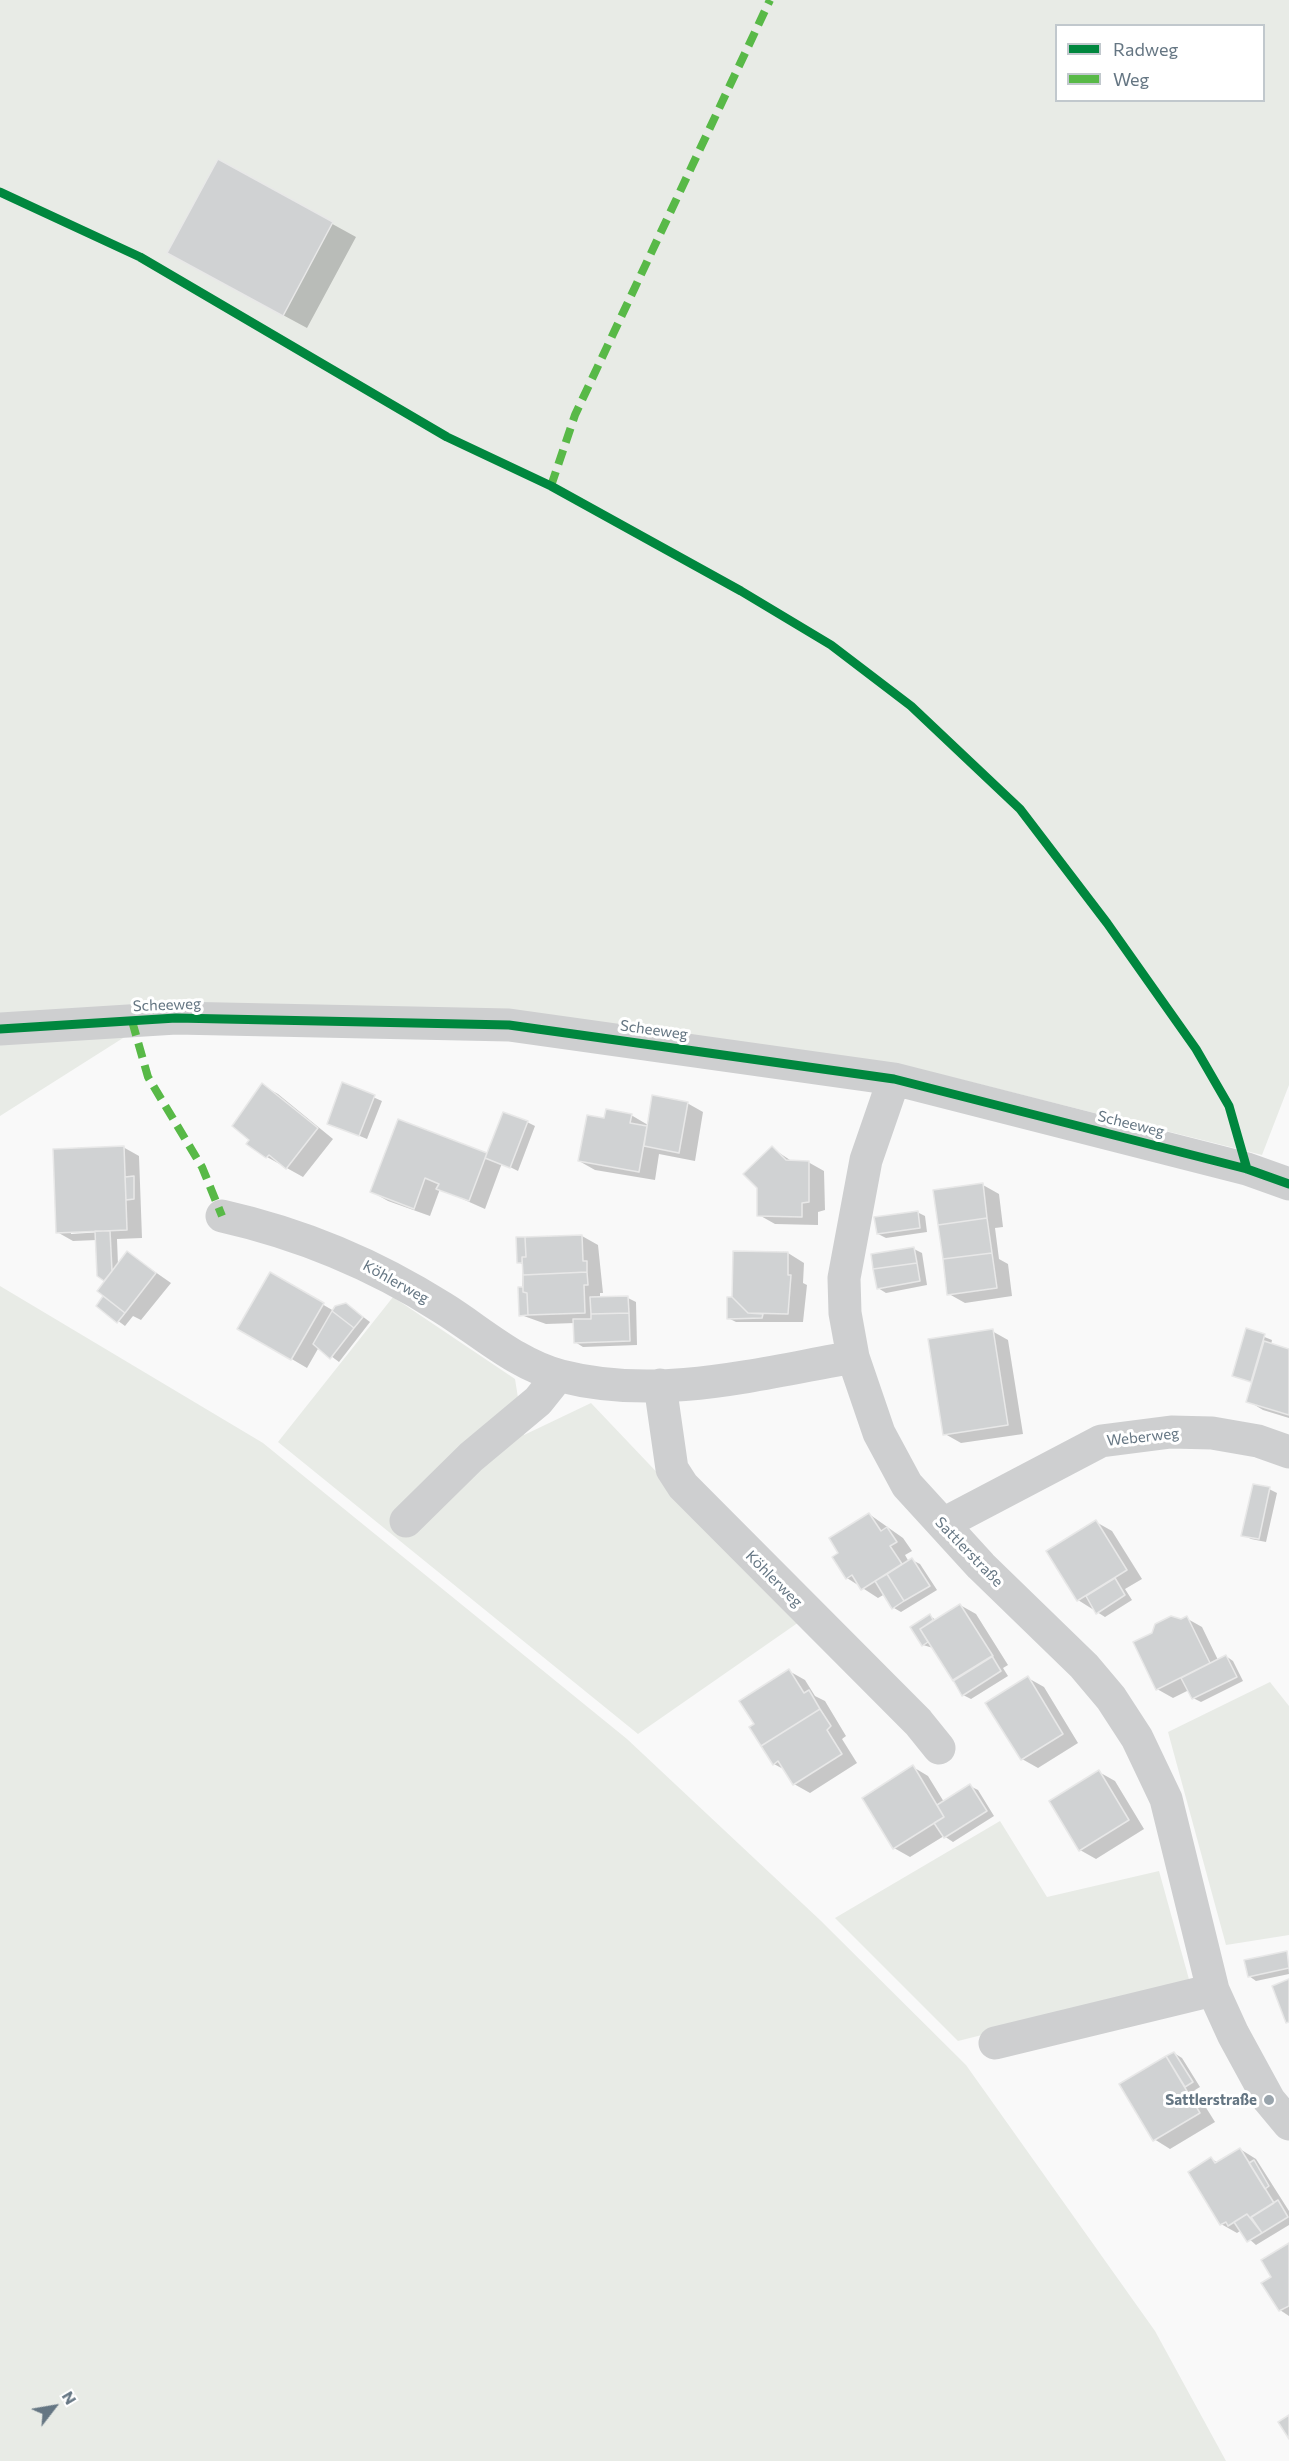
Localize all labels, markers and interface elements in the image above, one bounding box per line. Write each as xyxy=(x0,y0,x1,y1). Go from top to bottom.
legend xyxy=(1055,24,1265,102)
text: Radweg xyxy=(1113,38,1178,60)
text: Weg xyxy=(1113,68,1149,90)
street label: Scheeweg xyxy=(133,995,201,1015)
street label: Scheeweg xyxy=(619,1016,689,1044)
street label: Scheeweg xyxy=(1096,1107,1166,1141)
street label: Köhlerweg xyxy=(360,1257,432,1307)
street label: Weberweg xyxy=(1106,1424,1180,1450)
street label: Sattlerstraße xyxy=(931,1513,1007,1591)
street label: Köhlerweg xyxy=(742,1547,806,1611)
place label: Sattlerstraße xyxy=(1165,2091,1257,2109)
marker: Sattlerstraße xyxy=(1262,2093,1276,2107)
north arrow xyxy=(24,2377,84,2437)
text: N xyxy=(59,2387,81,2408)

